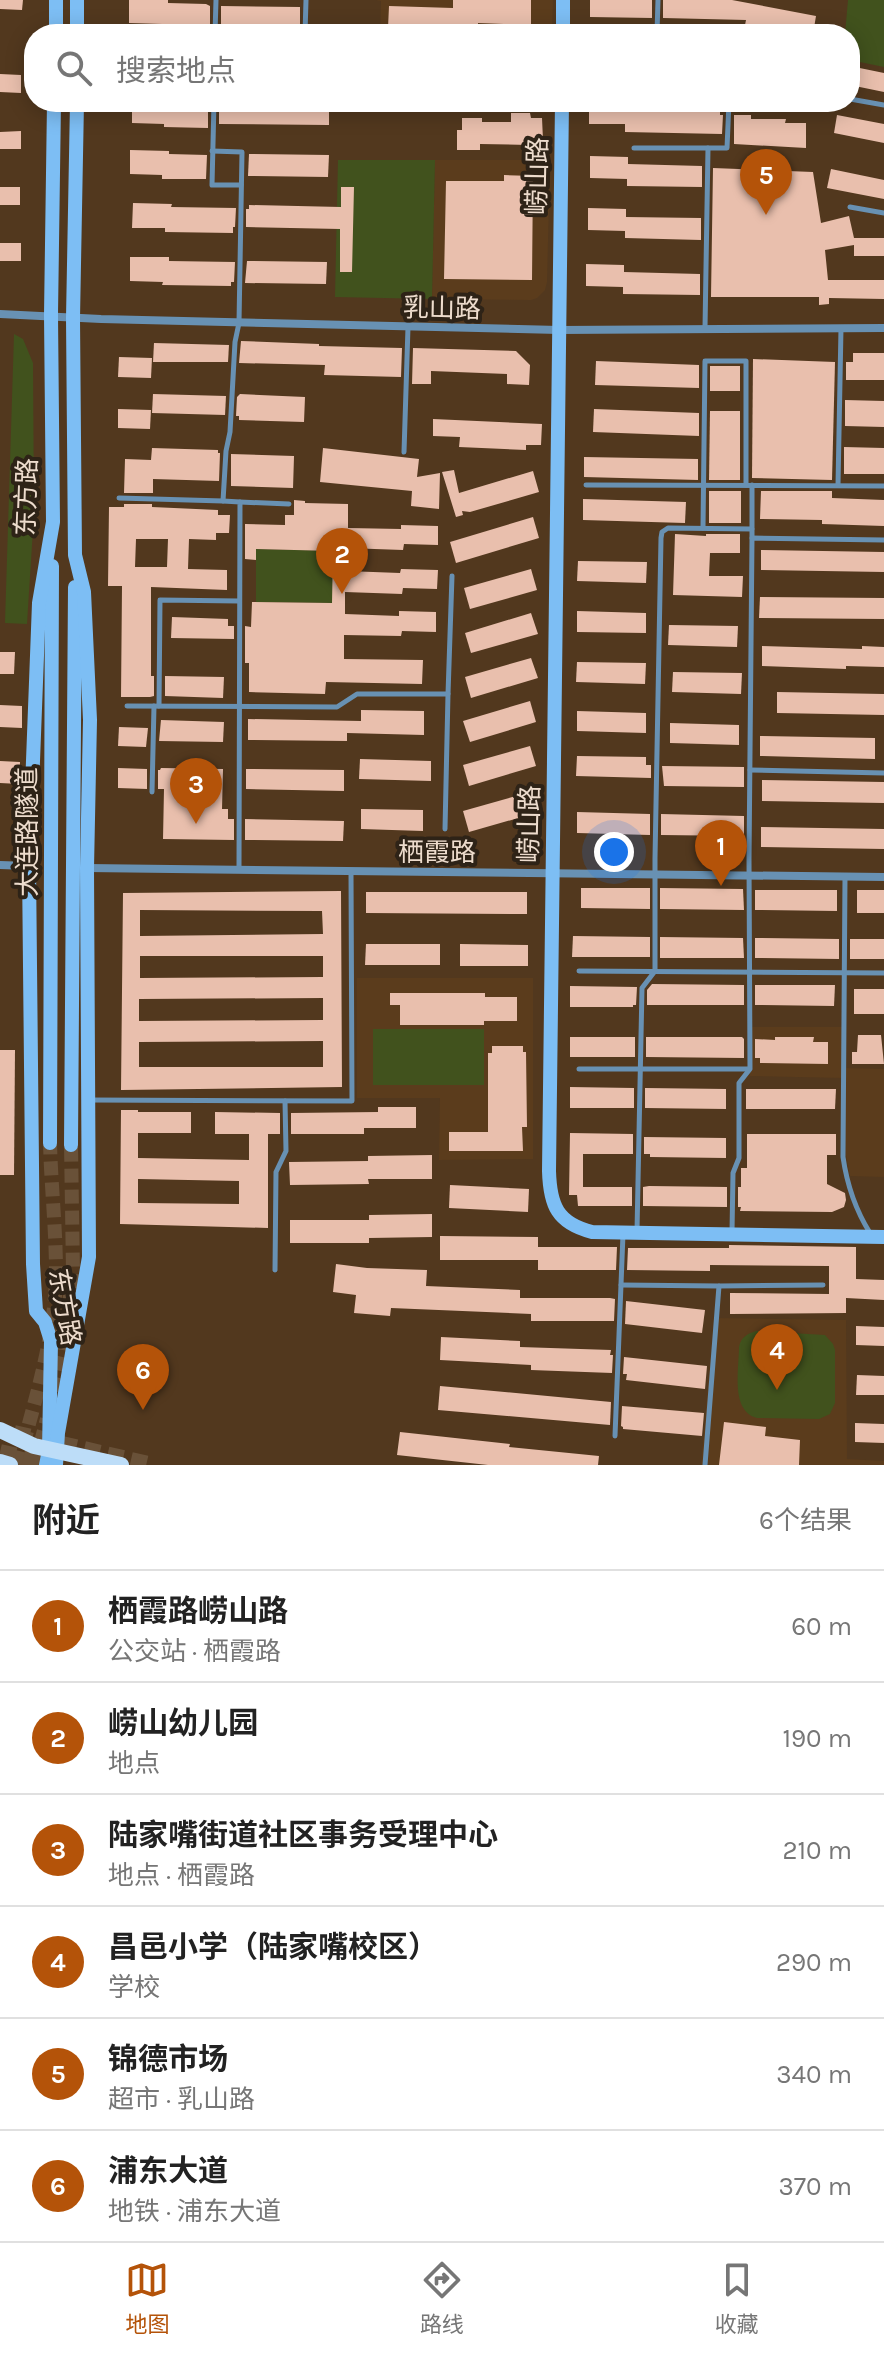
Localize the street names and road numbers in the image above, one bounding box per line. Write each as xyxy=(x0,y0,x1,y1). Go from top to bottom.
street label: 崂山路 xyxy=(521,137,554,215)
street label: 乳山路 xyxy=(403,292,481,325)
street label: 东方路 xyxy=(10,457,43,537)
street label: 大连路隧道 xyxy=(12,767,43,897)
street label: 崂山路 xyxy=(513,785,546,863)
street label: 栖霞路 xyxy=(398,837,476,868)
street label: 东方路 xyxy=(42,1266,87,1348)

